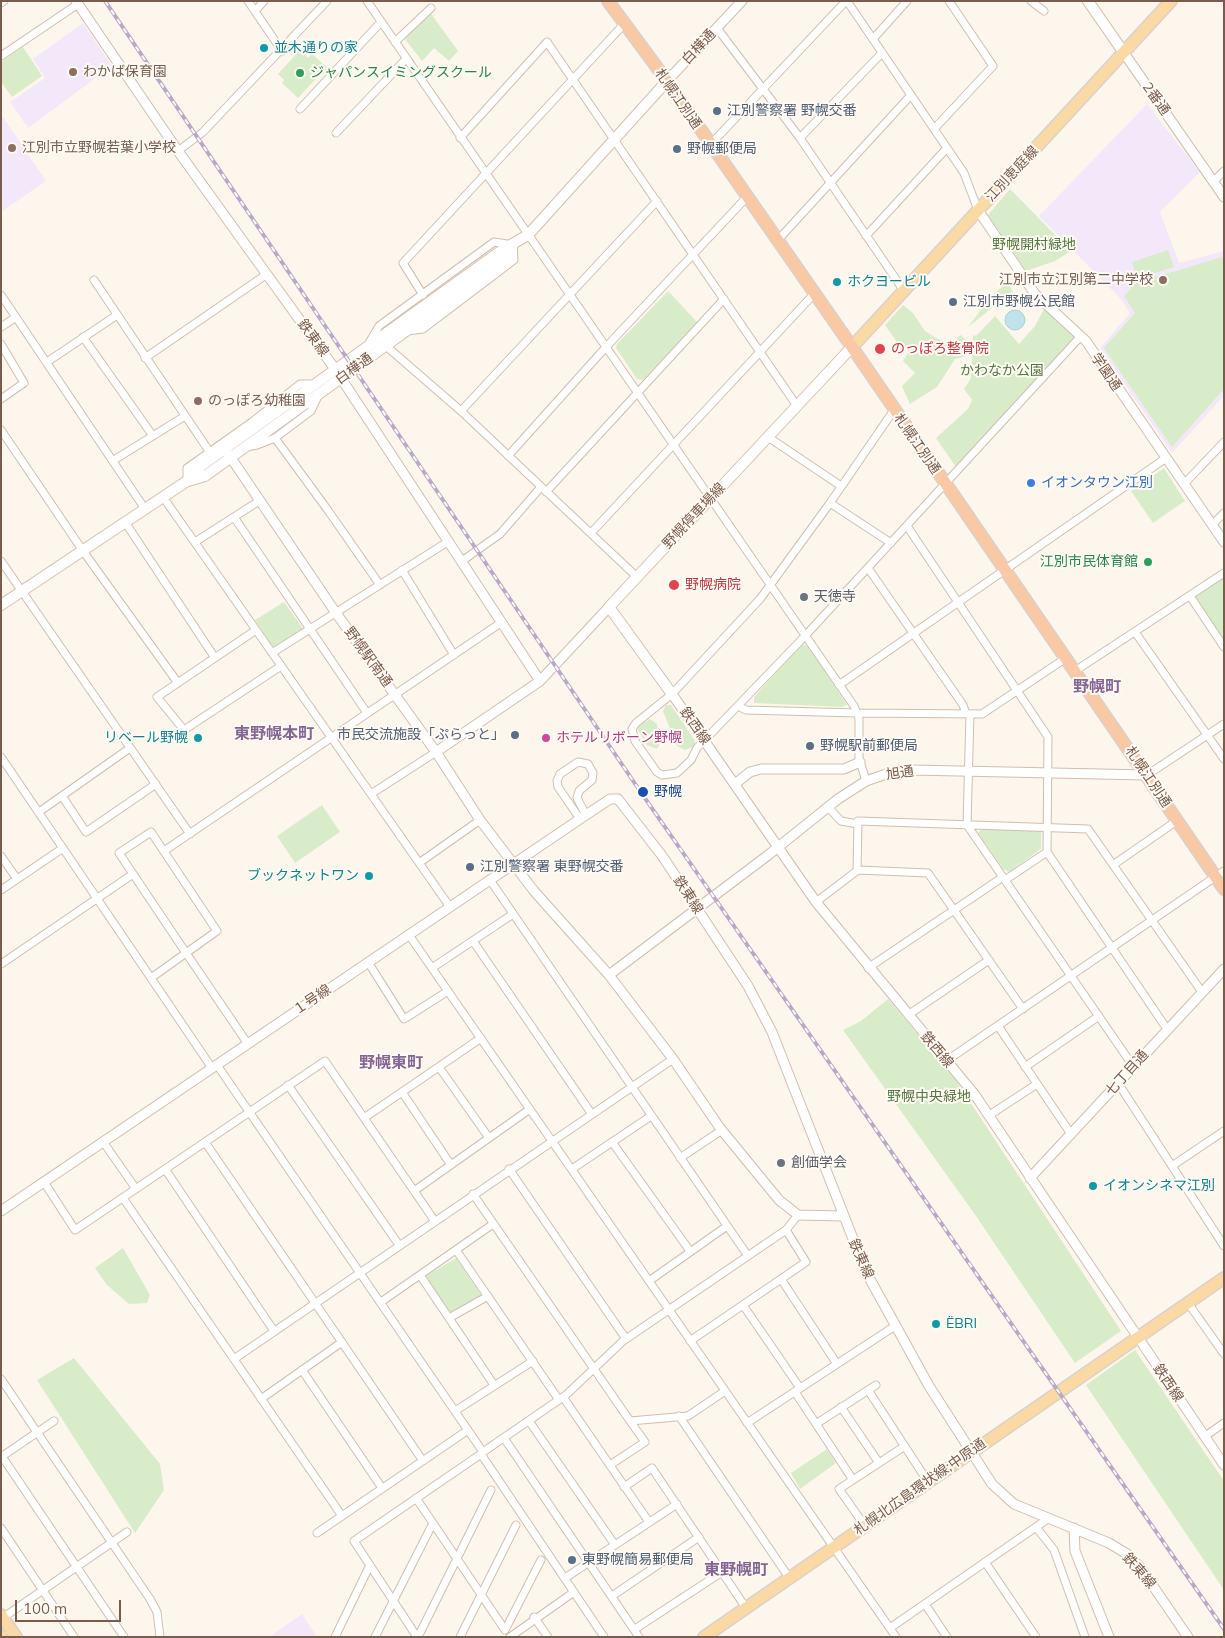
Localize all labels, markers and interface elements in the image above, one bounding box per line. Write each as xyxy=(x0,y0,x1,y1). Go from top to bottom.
street label: 白樺通 xyxy=(679,26,719,68)
place label: 並木通りの家 xyxy=(274,40,358,56)
marker: 並木通りの家 xyxy=(258,42,270,54)
place label: わかば保育園 xyxy=(83,64,167,80)
place label: ジャパンスイミングスクール xyxy=(310,65,492,81)
marker: わかば保育園 xyxy=(67,66,79,78)
street label: 札幌江別通 xyxy=(651,66,705,132)
marker: ジャパンスイミングスクール xyxy=(294,67,306,79)
street label: 2番通 xyxy=(1139,79,1173,119)
place label: 江別警察署 野幌交番 xyxy=(727,103,857,119)
marker: 江別警察署 野幌交番 xyxy=(711,105,723,117)
place label: 江別市立野幌若葉小学校 xyxy=(22,140,176,156)
place label: 野幌郵便局 xyxy=(687,141,757,157)
marker: 江別市立野幌若葉小学校 xyxy=(6,142,18,154)
marker: 野幌郵便局 xyxy=(671,143,683,155)
street label: 江別恵庭線 xyxy=(982,143,1042,205)
park label: 野幌開村緑地 xyxy=(992,237,1076,253)
place label: 江別市立江別第二中学校 xyxy=(999,272,1153,288)
place label: ホクヨービル xyxy=(847,274,931,290)
marker: 江別市立江別第二中学校 xyxy=(1157,274,1169,286)
marker: ホクヨービル xyxy=(831,276,843,288)
place label: 江別市野幌公民館 xyxy=(963,294,1075,310)
marker: 江別市野幌公民館 xyxy=(947,296,959,308)
street label: 鉄東線 xyxy=(294,316,332,360)
place label: のっぽろ整骨院 xyxy=(891,341,989,357)
marker: のっぽろ整骨院 xyxy=(873,342,887,356)
street label: 白樺通 xyxy=(332,350,376,388)
street label: 学園通 xyxy=(1087,350,1125,394)
park label: かわなか公園 xyxy=(960,363,1044,379)
place label: のっぽろ幼稚園 xyxy=(208,393,306,409)
marker: のっぽろ幼稚園 xyxy=(192,395,204,407)
street label: 札幌江別通 xyxy=(890,411,944,477)
place label: イオンタウン江別 xyxy=(1041,475,1153,491)
marker: イオンタウン江別 xyxy=(1025,477,1037,489)
street label: 野幌停車場線 xyxy=(659,480,729,552)
place label: 江別市民体育館 xyxy=(1040,554,1138,570)
marker: 江別市民体育館 xyxy=(1142,556,1154,568)
place label: 野幌病院 xyxy=(685,577,741,593)
marker: 野幌病院 xyxy=(667,578,681,592)
place label: 天徳寺 xyxy=(814,589,856,605)
marker: 天徳寺 xyxy=(798,591,810,603)
street label: 野幌駅南通 xyxy=(341,624,395,690)
district label: 野幌町 xyxy=(1073,677,1121,697)
street label: 鉄西線 xyxy=(676,704,714,748)
district label: 東野幌本町 xyxy=(234,724,314,744)
place label: 市民交流施設「ぷらっと」 xyxy=(337,727,505,743)
marker: 市民交流施設「ぷらっと」 xyxy=(509,729,521,741)
place label: リベール野幌 xyxy=(104,730,188,746)
place label: ホテルリボーン野幌 xyxy=(556,730,682,746)
marker: リベール野幌 xyxy=(192,732,204,744)
marker: ホテルリボーン野幌 xyxy=(540,732,552,744)
place label: 野幌駅前郵便局 xyxy=(820,738,918,754)
marker: 野幌駅前郵便局 xyxy=(804,740,816,752)
street label: 札幌江別通 xyxy=(1121,743,1175,811)
street label: 旭通 xyxy=(885,763,915,783)
place label: 野幌 xyxy=(654,784,682,800)
marker: 野幌 xyxy=(636,785,650,799)
place label: 江別警察署 東野幌交番 xyxy=(480,859,624,875)
marker: 江別警察署 東野幌交番 xyxy=(464,861,476,873)
place label: ブックネットワン xyxy=(247,868,359,884)
marker: ブックネットワン xyxy=(363,870,375,882)
street label: 鉄東線 xyxy=(670,873,706,917)
street label: １号線 xyxy=(290,981,334,1019)
street label: 鉄西線 xyxy=(917,1029,957,1071)
street label: 七丁目通 xyxy=(1102,1047,1152,1099)
district label: 野幌東町 xyxy=(359,1053,423,1073)
park label: 野幌中央緑地 xyxy=(887,1089,971,1105)
place label: 創価学会 xyxy=(791,1155,847,1171)
marker: 創価学会 xyxy=(775,1157,787,1169)
place label: イオンシネマ江別 xyxy=(1103,1178,1215,1194)
marker: イオンシネマ江別 xyxy=(1087,1180,1099,1192)
street label: 鉄東線 xyxy=(845,1236,877,1282)
place label: ËBRI xyxy=(946,1316,977,1332)
marker: ËBRI xyxy=(930,1318,942,1330)
street label: 鉄西線 xyxy=(1149,1361,1187,1405)
street label: 札幌北広島環状線;中原通 xyxy=(851,1435,989,1539)
street label: 鉄東線 xyxy=(1119,1550,1159,1592)
place label: 東野幌簡易郵便局 xyxy=(582,1552,694,1568)
marker: 東野幌簡易郵便局 xyxy=(566,1554,578,1566)
district label: 東野幌町 xyxy=(704,1560,768,1580)
scale bar xyxy=(18,1590,124,1622)
text: 100 m xyxy=(23,1599,67,1618)

